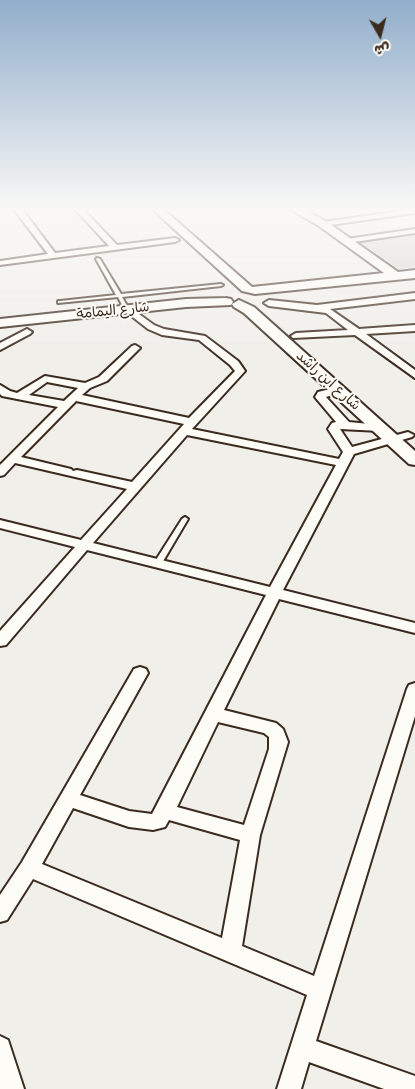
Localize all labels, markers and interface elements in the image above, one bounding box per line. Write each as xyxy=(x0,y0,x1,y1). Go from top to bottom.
north arrow xyxy=(355,10,405,60)
text: ش xyxy=(373,40,391,61)
street label: شارع اليمامة xyxy=(76,299,150,323)
street label: شارع ابن راشد xyxy=(292,348,364,414)

